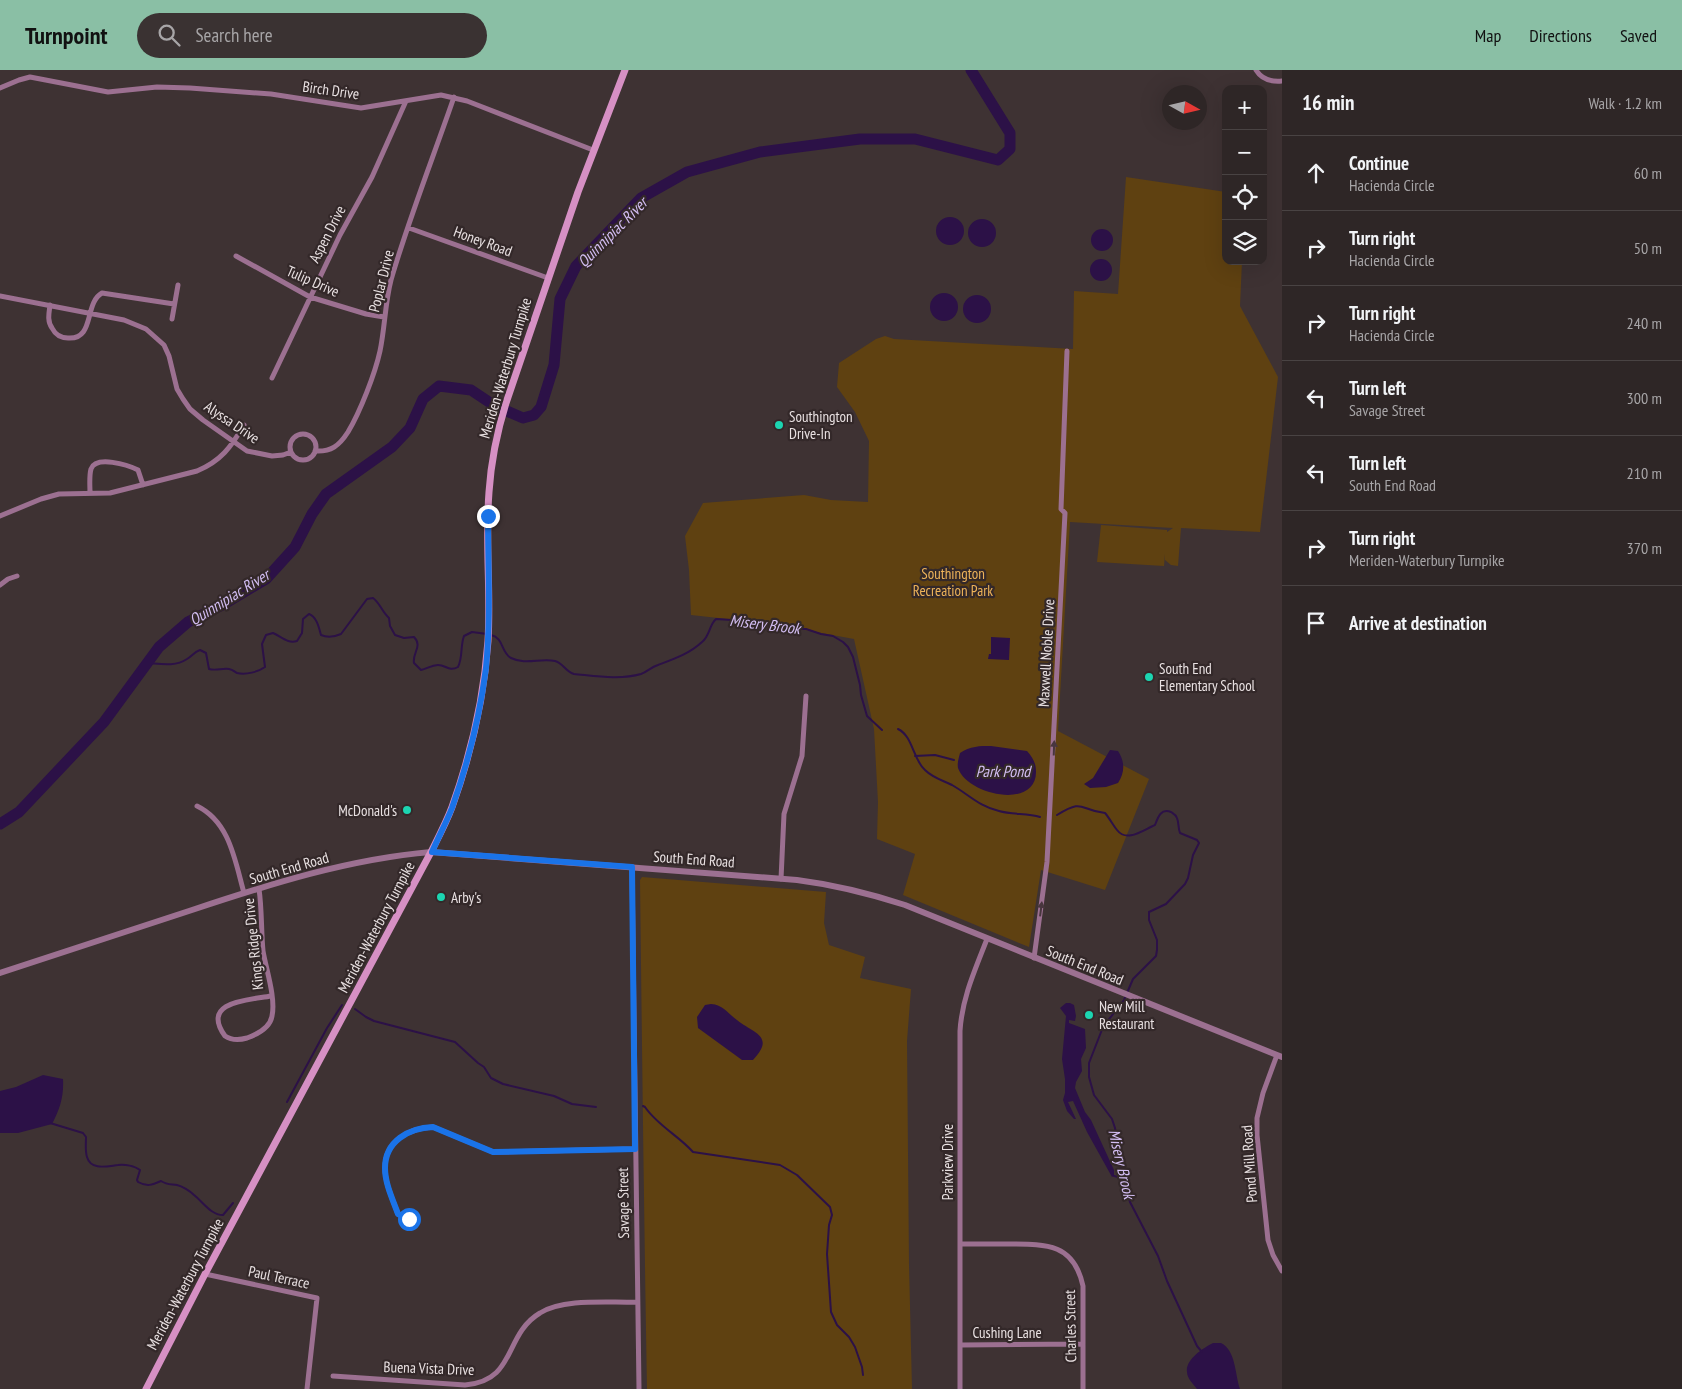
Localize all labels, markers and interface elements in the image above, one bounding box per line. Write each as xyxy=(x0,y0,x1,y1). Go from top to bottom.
search box xyxy=(137,13,487,58)
text: Turnpoint xyxy=(25,20,107,51)
icon: search xyxy=(155,21,183,49)
text: Search here xyxy=(195,23,273,47)
text: Map xyxy=(1475,24,1501,47)
text: Directions xyxy=(1529,24,1592,47)
text: Saved xyxy=(1620,24,1657,47)
street label: Birch Drive xyxy=(302,77,360,103)
north arrow xyxy=(1162,85,1207,130)
map controls xyxy=(1222,85,1267,265)
button: + xyxy=(1222,85,1267,130)
text: 16 min xyxy=(1302,89,1354,116)
text: Walk · 1.2 km xyxy=(1588,93,1662,113)
button: − xyxy=(1222,130,1267,175)
text: Continue xyxy=(1349,151,1409,175)
icon: ahead xyxy=(1302,159,1330,187)
text: 60 m xyxy=(1634,163,1662,183)
button: locate xyxy=(1222,175,1267,220)
text: Hacienda Circle xyxy=(1349,175,1435,195)
water label: Quinnipiac River xyxy=(573,191,653,271)
street label: Aspen Drive xyxy=(304,202,350,266)
button: layers xyxy=(1222,220,1267,265)
street label: Honey Road xyxy=(451,222,515,260)
text: Turn right xyxy=(1349,226,1415,250)
icon: right xyxy=(1302,234,1330,262)
text: 50 m xyxy=(1634,238,1662,258)
street label: Poplar Drive xyxy=(364,248,398,314)
text: Hacienda Circle xyxy=(1349,250,1435,270)
street label: Tulip Drive xyxy=(284,261,342,301)
street label: Meriden-Waterbury Turnpike xyxy=(475,295,535,441)
text: Turn right xyxy=(1349,301,1415,325)
icon: right xyxy=(1302,309,1330,337)
text: 240 m xyxy=(1627,313,1662,333)
text: Hacienda Circle xyxy=(1349,325,1435,345)
text: Turn left xyxy=(1349,376,1406,400)
icon: left xyxy=(1302,384,1330,412)
text: 300 m xyxy=(1627,388,1662,408)
street label: Alyssa Drive xyxy=(201,397,263,447)
text: Savage Street xyxy=(1349,400,1425,420)
place label: Southington Drive-In xyxy=(789,407,853,443)
marker: Southington Drive-In xyxy=(773,419,785,431)
text: Turn left xyxy=(1349,451,1406,475)
icon: left xyxy=(1302,459,1330,487)
text: 210 m xyxy=(1627,463,1662,483)
text: South End Road xyxy=(1349,475,1436,495)
route end xyxy=(477,505,500,528)
text: Turn right xyxy=(1349,526,1415,550)
icon: right xyxy=(1302,534,1330,562)
text: 370 m xyxy=(1627,538,1662,558)
text: Meriden-Waterbury Turnpike xyxy=(1349,550,1505,570)
water label: Quinnipiac River xyxy=(185,563,275,630)
park label: Southington Recreation Park xyxy=(913,564,993,600)
street label: Maxwell Noble Drive xyxy=(1034,599,1058,707)
icon: arrive xyxy=(1302,609,1330,637)
water label: Misery Brook xyxy=(729,610,803,638)
text: Arrive at destination xyxy=(1349,611,1487,635)
place label: South End Elementary School xyxy=(1159,659,1256,695)
marker: South End Elementary School xyxy=(1143,671,1155,683)
one-way arrow xyxy=(1050,739,1058,755)
water label: Park Pond xyxy=(976,761,1032,781)
place label: McDonald's xyxy=(338,801,397,820)
marker: McDonald's xyxy=(401,804,413,816)
street label: South End Road xyxy=(653,847,735,871)
street label: South End Road xyxy=(247,848,331,888)
street label: Meriden-Waterbury Turnpike xyxy=(333,858,419,996)
place label: Arby's xyxy=(451,888,481,907)
marker: Arby's xyxy=(435,891,447,903)
street label: Kings Ridge Drive xyxy=(239,897,267,991)
one-way arrow xyxy=(1037,901,1045,917)
street label: South End Road xyxy=(1044,941,1126,989)
place label: New Mill Restaurant xyxy=(1099,997,1154,1033)
marker: New Mill Restaurant xyxy=(1083,1009,1095,1021)
street label: Parkview Drive xyxy=(938,1124,957,1200)
street label: Pond Mill Road xyxy=(1237,1125,1261,1203)
water label: Misery Brook xyxy=(1104,1127,1140,1203)
street label: Savage Street xyxy=(613,1167,633,1239)
route start xyxy=(398,1208,421,1231)
street label: Meriden-Waterbury Turnpike xyxy=(142,1215,228,1353)
street label: Paul Terrace xyxy=(247,1261,311,1293)
street label: Charles Street xyxy=(1060,1290,1080,1362)
street label: Cushing Lane xyxy=(972,1323,1042,1342)
street label: Buena Vista Drive xyxy=(383,1357,475,1379)

